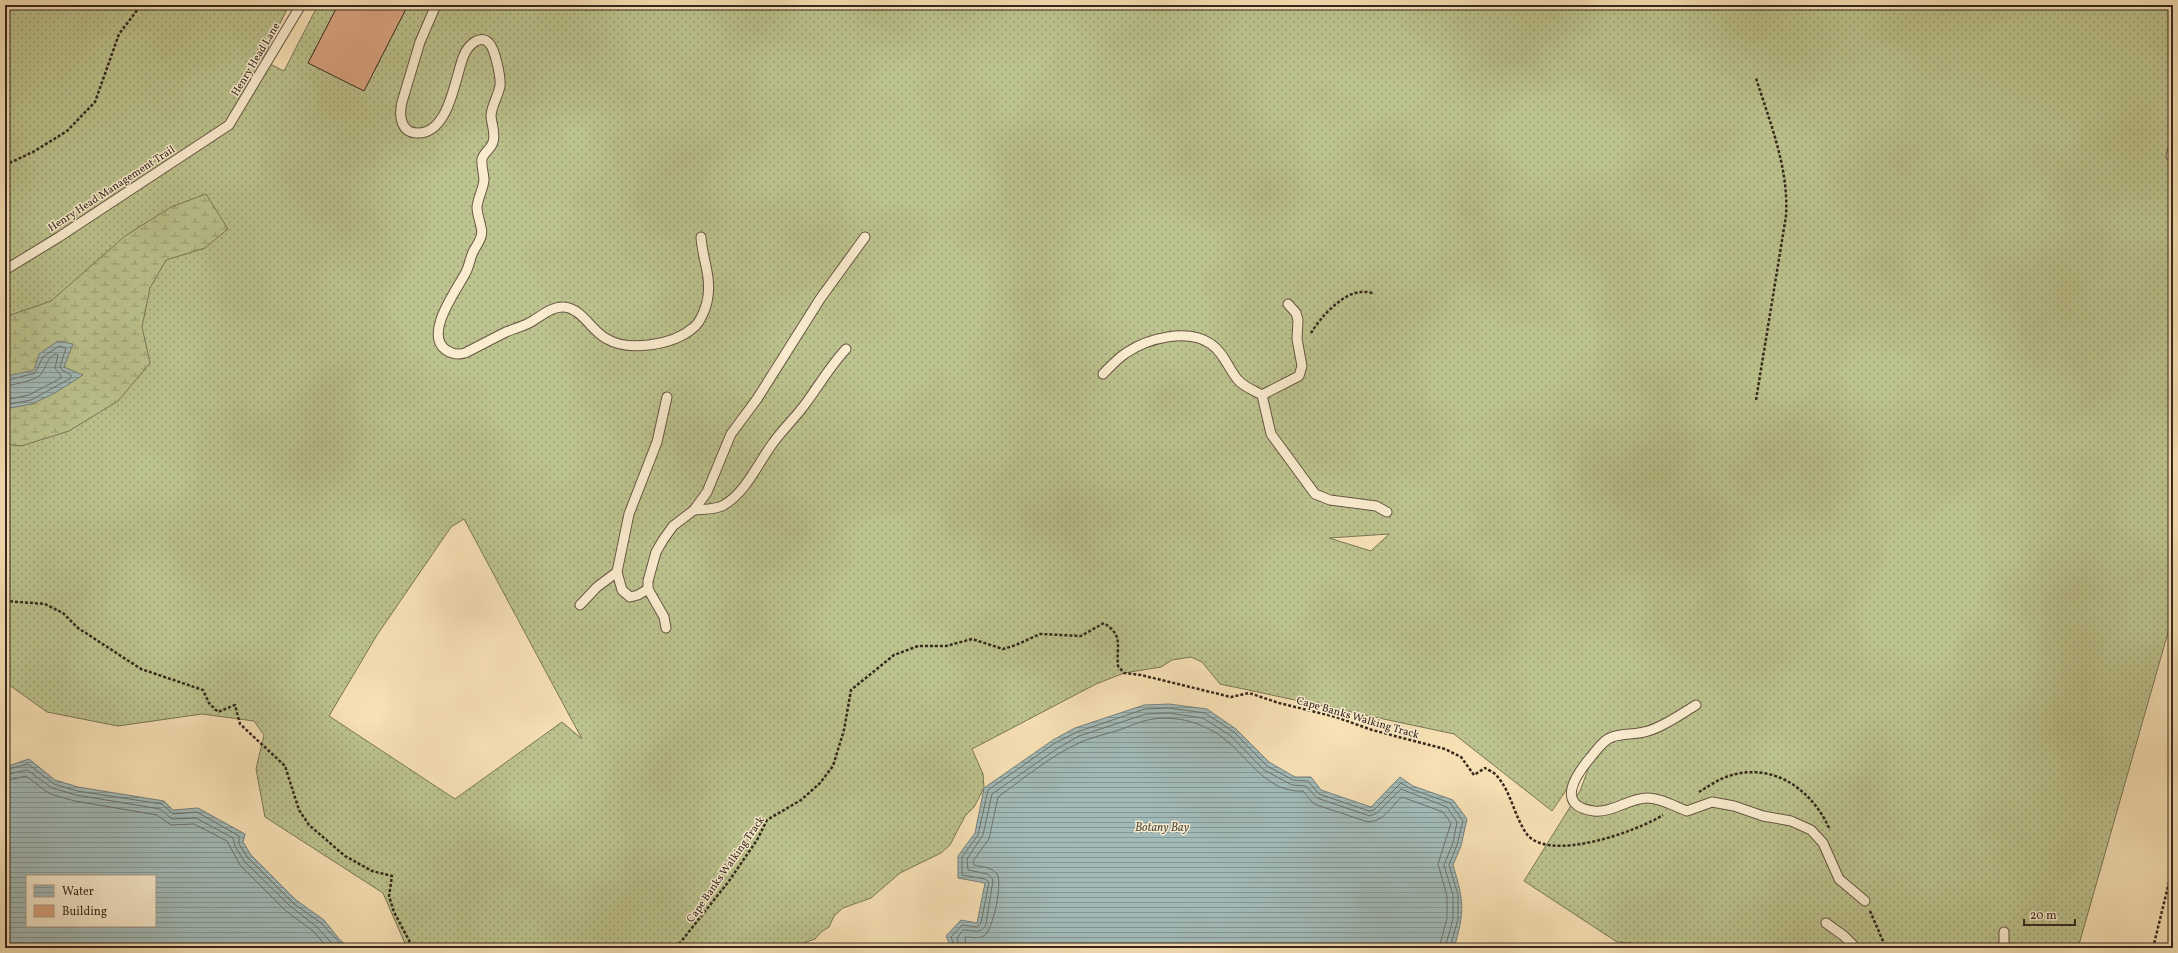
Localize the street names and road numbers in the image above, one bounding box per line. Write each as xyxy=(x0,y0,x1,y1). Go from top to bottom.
street label: Henry Head Lane xyxy=(228,20,284,99)
street label: Henry Head Management Trail xyxy=(46,143,178,236)
street label: Cape Banks Walking Track xyxy=(1294,694,1421,743)
street label: Cape Banks Walking Track xyxy=(684,814,769,926)

